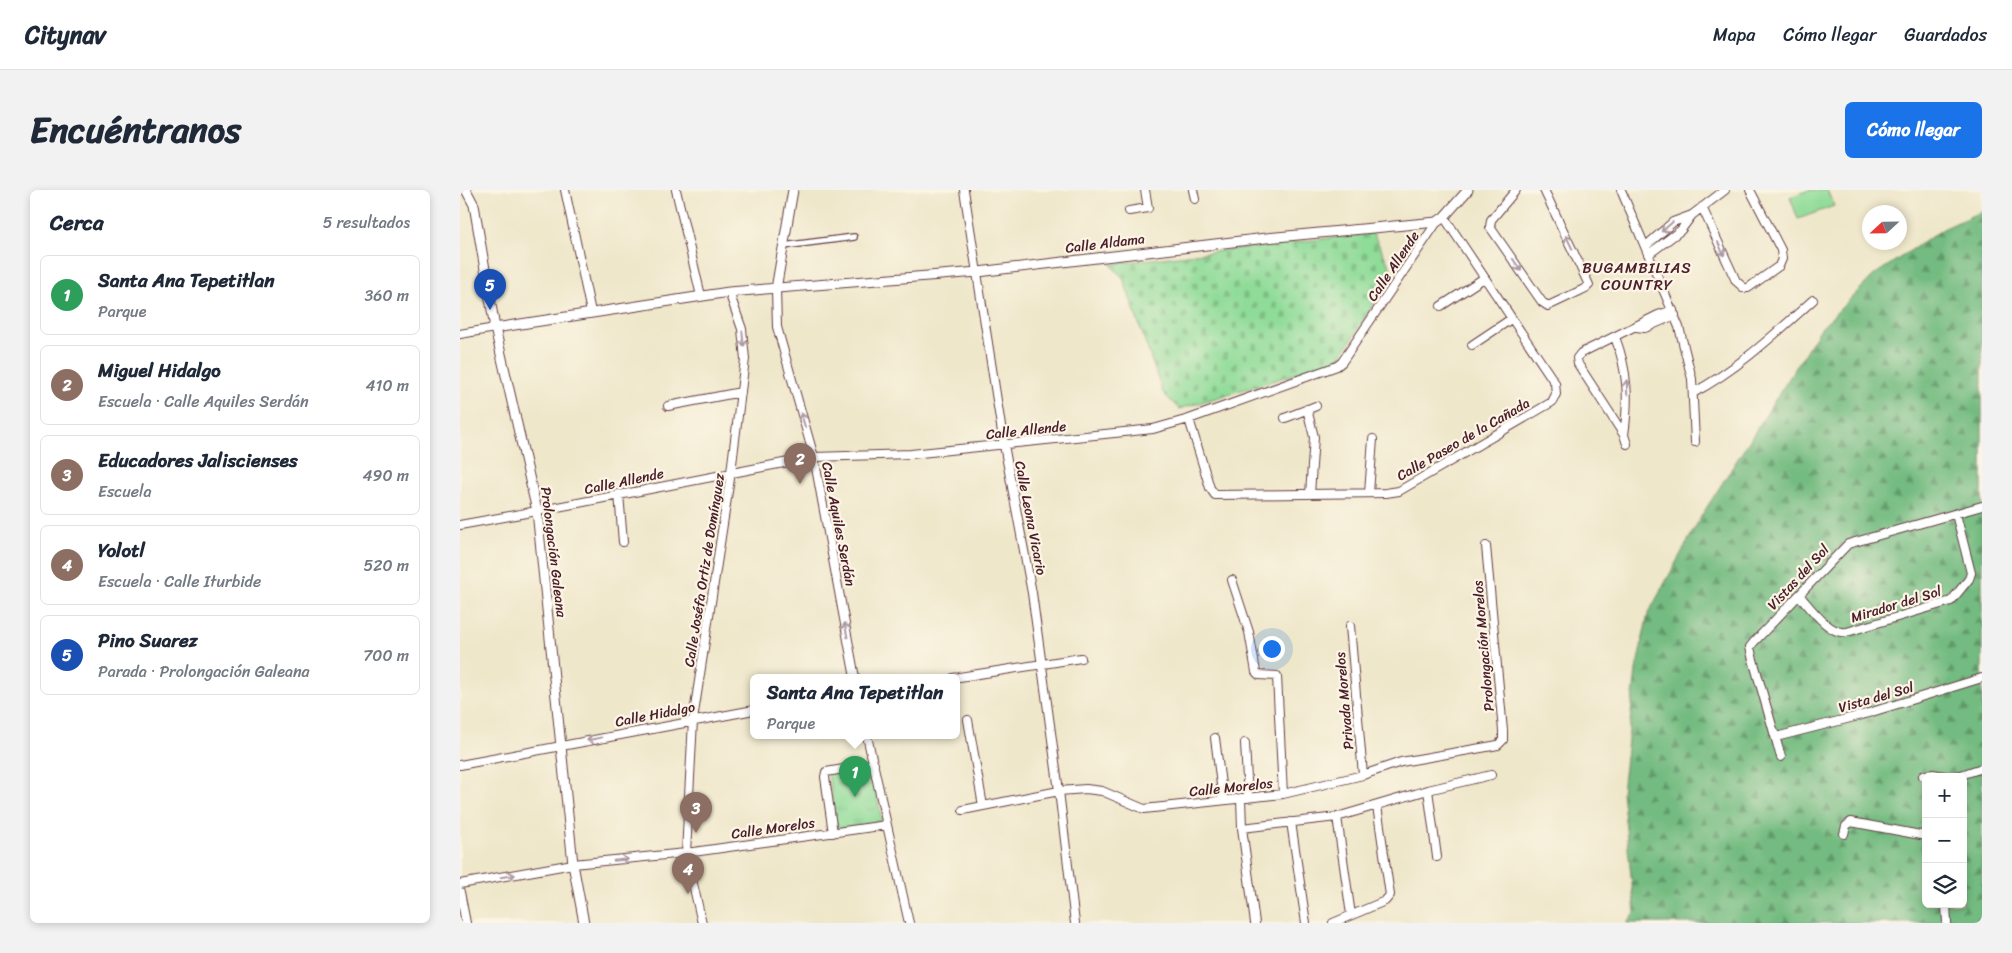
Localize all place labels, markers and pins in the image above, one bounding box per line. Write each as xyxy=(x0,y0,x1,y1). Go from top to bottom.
pin: 5 xyxy=(474,269,506,310)
pin: 2 xyxy=(784,443,816,484)
pin: 1 xyxy=(839,756,871,797)
pin: 3 xyxy=(680,792,712,833)
pin: 4 xyxy=(672,853,704,894)

